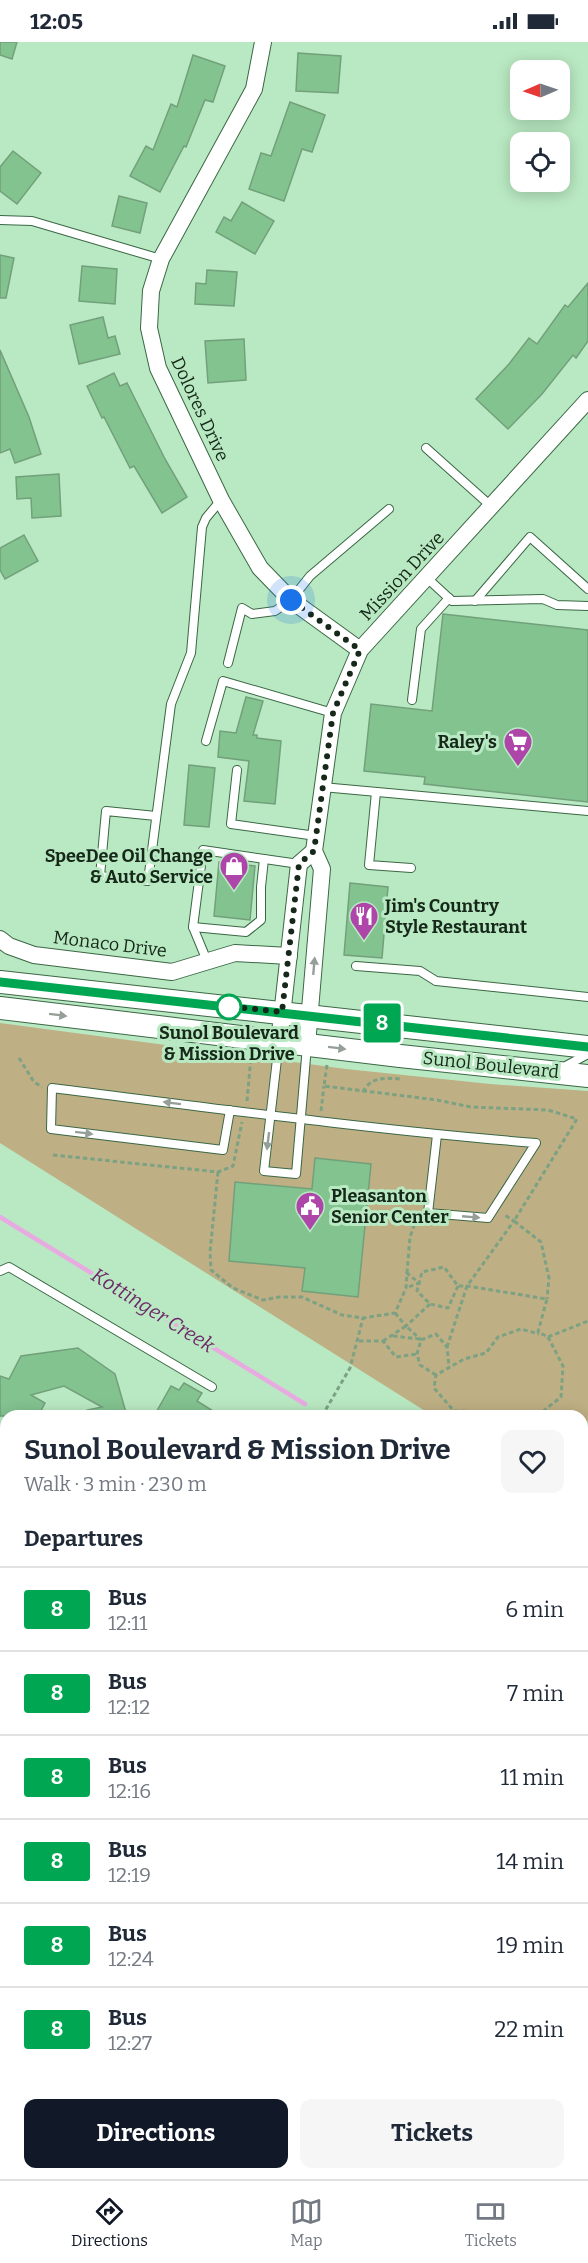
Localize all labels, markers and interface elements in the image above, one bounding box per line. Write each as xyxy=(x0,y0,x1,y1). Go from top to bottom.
text: 12:05 xyxy=(30,8,83,35)
north arrow xyxy=(510,60,570,120)
map controls xyxy=(510,60,570,192)
button: locate xyxy=(510,132,570,192)
street label: Dolores Drive xyxy=(166,353,234,465)
street label: Mission Drive xyxy=(355,527,449,625)
your location xyxy=(276,585,306,615)
supermarket icon: Raley's xyxy=(502,726,534,768)
place label: Raley's xyxy=(437,731,497,753)
place label: SpeeDee Oil Change & Auto Service xyxy=(45,845,213,888)
shop icon: SpeeDee Oil Change & Auto Service xyxy=(218,850,250,892)
place label: Jim's Country Style Restaurant xyxy=(384,895,527,938)
restaurant icon: Jim's Country Style Restaurant xyxy=(348,900,380,942)
street label: Monaco Drive xyxy=(52,926,168,962)
one-way arrow xyxy=(309,956,319,975)
marker: Sunol Boulevard & Mission Drive xyxy=(216,994,242,1020)
line badge: 8 xyxy=(362,1004,401,1042)
one-way arrow xyxy=(49,1010,68,1020)
text: 8 xyxy=(376,1010,388,1036)
place label: Sunol Boulevard & Mission Drive xyxy=(159,1022,299,1065)
one-way arrow xyxy=(328,1044,347,1053)
street label: Sunol Boulevard xyxy=(422,1047,561,1083)
one-way arrow xyxy=(162,1098,181,1108)
one-way arrow xyxy=(75,1128,94,1137)
one-way arrow xyxy=(263,1132,272,1151)
place label: Pleasanton Senior Center xyxy=(331,1185,449,1228)
public building icon: Pleasanton Senior Center xyxy=(294,1190,326,1232)
one-way arrow xyxy=(461,1212,480,1222)
water label: Kottinger Creek xyxy=(87,1263,219,1357)
button: heart xyxy=(501,1430,564,1493)
text: Sunol Boulevard & Mission Drive xyxy=(24,1433,451,1466)
text: Walk · 3 min · 230 m xyxy=(24,1472,207,1496)
text: Departures xyxy=(24,1525,143,1552)
text: Bus xyxy=(108,1584,147,1611)
text: 8 xyxy=(51,1596,63,1622)
text: 6 min xyxy=(505,1596,564,1623)
text: 12:11 xyxy=(108,1611,147,1635)
text: Bus xyxy=(108,1668,147,1695)
text: 8 xyxy=(51,1680,63,1706)
text: 7 min xyxy=(507,1680,564,1707)
text: 12:12 xyxy=(108,1695,150,1719)
text: Bus xyxy=(108,1752,147,1779)
text: 8 xyxy=(51,1764,63,1790)
text: 11 min xyxy=(500,1764,564,1791)
text: 12:16 xyxy=(108,1779,151,1803)
text: Bus xyxy=(108,1836,147,1863)
text: 8 xyxy=(51,1848,63,1874)
text: 14 min xyxy=(496,1848,564,1875)
text: 12:19 xyxy=(108,1863,151,1887)
text: Bus xyxy=(108,1920,147,1947)
text: 8 xyxy=(51,1932,63,1958)
text: 19 min xyxy=(496,1932,564,1959)
text: 12:24 xyxy=(108,1947,154,1971)
text: Bus xyxy=(108,2004,147,2031)
text: 8 xyxy=(51,2016,63,2042)
text: 22 min xyxy=(494,2016,564,2043)
text: 12:27 xyxy=(108,2031,152,2055)
button: Directions xyxy=(24,2099,288,2168)
button: Tickets xyxy=(300,2099,564,2168)
tab: Directions xyxy=(71,2195,148,2250)
tab: Map xyxy=(290,2195,323,2250)
tab: Tickets xyxy=(465,2195,517,2250)

